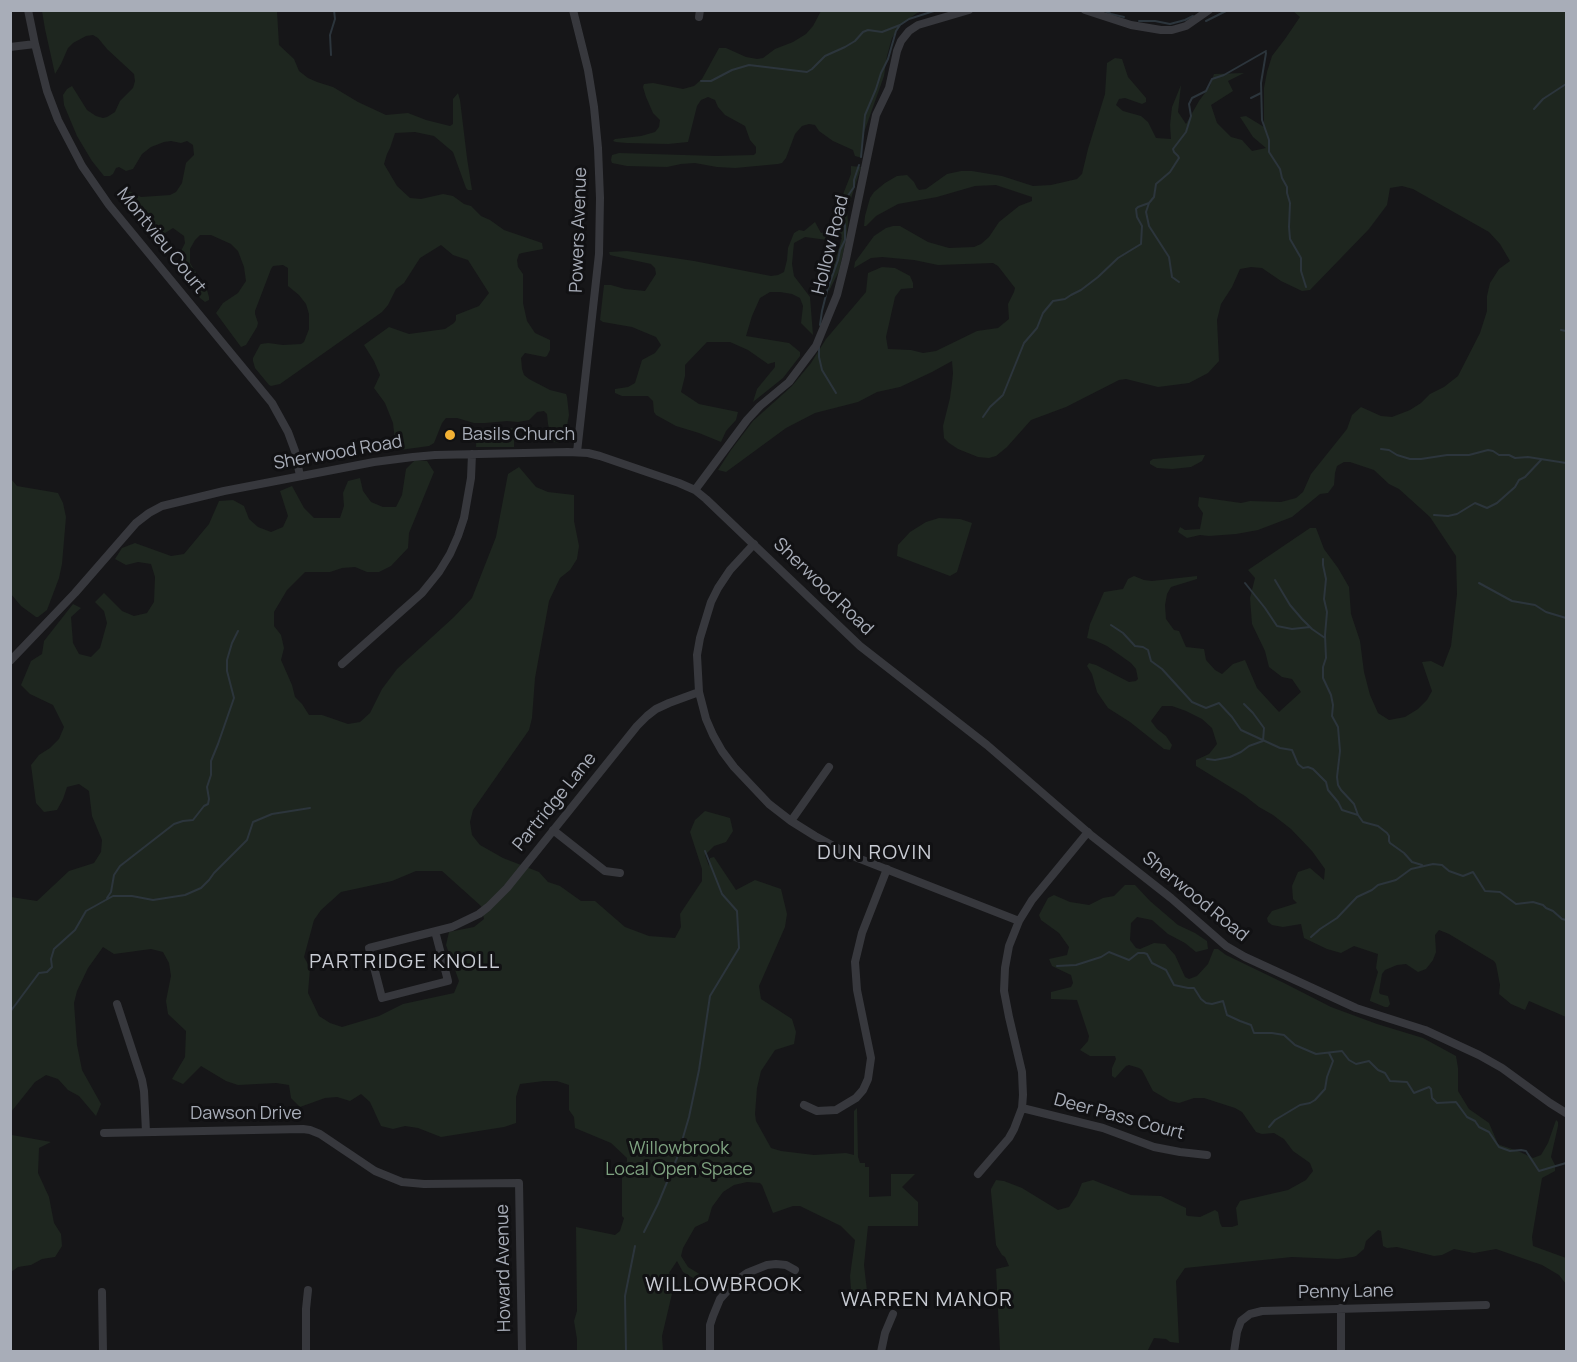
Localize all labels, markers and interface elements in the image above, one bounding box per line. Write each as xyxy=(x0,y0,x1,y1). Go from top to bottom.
street label: Powers Avenue xyxy=(566,167,592,293)
street label: Montvieu Court xyxy=(112,184,210,298)
street label: Hollow Road xyxy=(808,193,854,297)
place label: Basils Church xyxy=(462,424,575,446)
marker: Basils Church xyxy=(443,428,457,442)
street label: Sherwood Road xyxy=(272,431,404,475)
street label: Sherwood Road xyxy=(769,534,877,640)
street label: Partridge Lane xyxy=(509,748,601,856)
district label: DUN ROVIN xyxy=(817,841,933,865)
street label: Sherwood Road xyxy=(1138,848,1252,946)
district label: PARTRIDGE KNOLL xyxy=(309,950,501,974)
street label: Deer Pass Court xyxy=(1051,1089,1187,1145)
street label: Dawson Drive xyxy=(190,1103,302,1125)
park label: Willowbrook Local Open Space xyxy=(605,1138,753,1180)
street label: Howard Avenue xyxy=(492,1204,516,1332)
district label: WILLOWBROOK xyxy=(645,1273,803,1297)
street label: Penny Lane xyxy=(1298,1280,1394,1304)
district label: WARREN MANOR xyxy=(841,1288,1013,1312)

